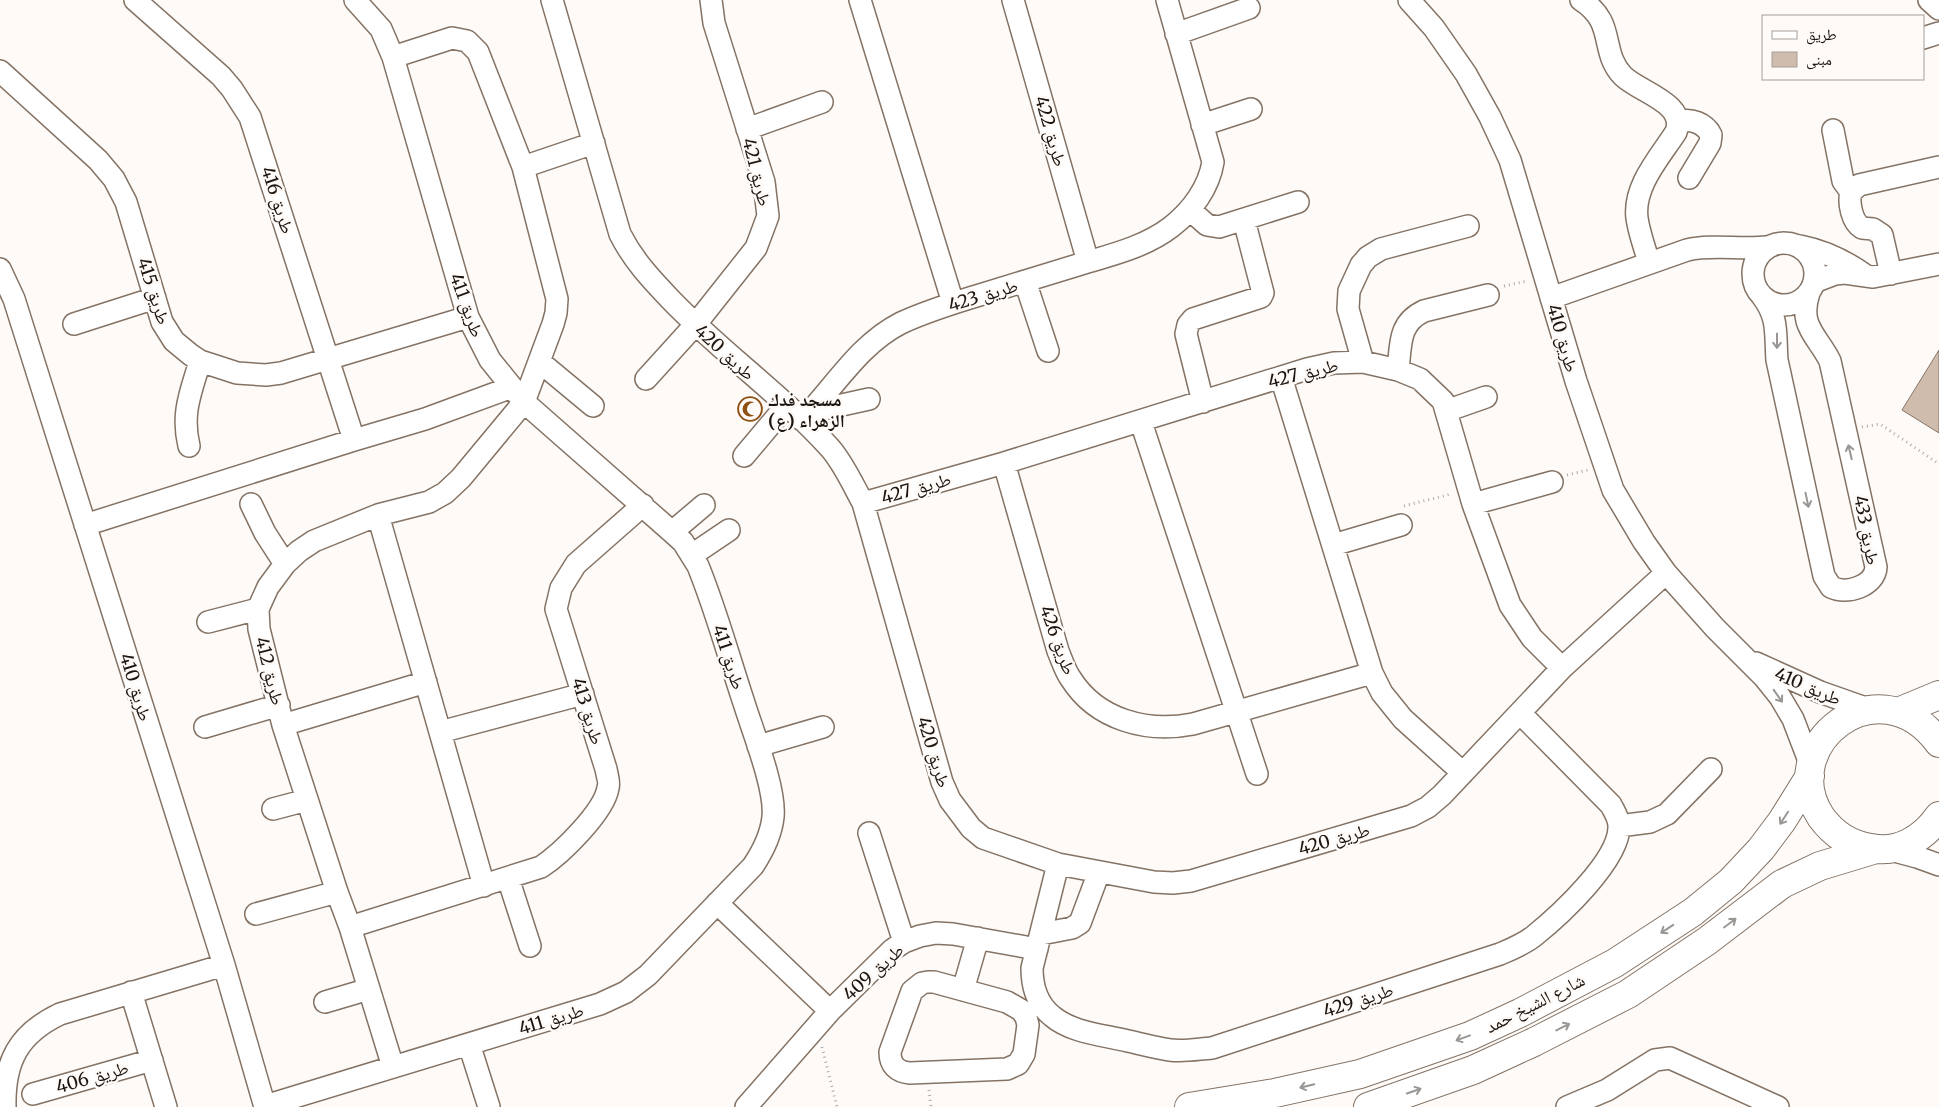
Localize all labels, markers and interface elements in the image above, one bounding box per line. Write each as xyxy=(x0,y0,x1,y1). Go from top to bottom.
legend xyxy=(1762,15,1924,80)
text: طريق xyxy=(1806,25,1837,45)
text: مبنى xyxy=(1806,50,1832,70)
street label: طريق 422 xyxy=(1030,93,1072,169)
street label: طريق 421 xyxy=(737,135,777,209)
street label: طريق 416 xyxy=(256,164,300,236)
street label: طريق 415 xyxy=(132,255,176,327)
street label: طريق 411 xyxy=(445,270,489,340)
street label: طريق 423 xyxy=(945,274,1021,316)
street label: طريق 410 xyxy=(1542,301,1584,375)
street label: طريق 420 xyxy=(690,319,760,385)
one-way arrow xyxy=(1772,332,1782,348)
street label: طريق 427 xyxy=(1265,353,1341,393)
place label: مسجد فدك الزهراء (ع) xyxy=(768,388,845,432)
mosque icon: مسجد فدك الزهراء (ع) xyxy=(737,396,763,422)
one-way arrow xyxy=(1845,444,1854,460)
street label: طريق 427 xyxy=(878,467,954,509)
one-way arrow xyxy=(1803,491,1812,507)
street label: طريق 433 xyxy=(1849,493,1885,567)
street label: طريق 426 xyxy=(1035,602,1081,678)
street label: طريق 411 xyxy=(708,622,750,692)
street label: طريق 412 xyxy=(250,634,290,708)
street label: طريق 410 xyxy=(115,650,157,724)
street label: طريق 410 xyxy=(1771,662,1845,710)
street label: طريق 413 xyxy=(567,675,609,747)
one-way arrow xyxy=(1773,689,1783,703)
street label: طريق 420 xyxy=(912,714,956,790)
one-way arrow xyxy=(1779,810,1789,824)
street label: طريق 420 xyxy=(1296,818,1372,860)
one-way arrow xyxy=(1723,918,1737,928)
one-way arrow xyxy=(1661,924,1675,934)
street label: طريق 409 xyxy=(838,939,908,1005)
street label: شارع الشيخ حمد xyxy=(1481,968,1589,1039)
street label: طريق 429 xyxy=(1320,978,1396,1022)
street label: طريق 411 xyxy=(516,998,586,1040)
one-way arrow xyxy=(1555,1022,1570,1031)
one-way arrow xyxy=(1455,1034,1471,1043)
street label: طريق 406 xyxy=(53,1056,131,1098)
one-way arrow xyxy=(1300,1082,1316,1091)
one-way arrow xyxy=(1406,1086,1421,1095)

